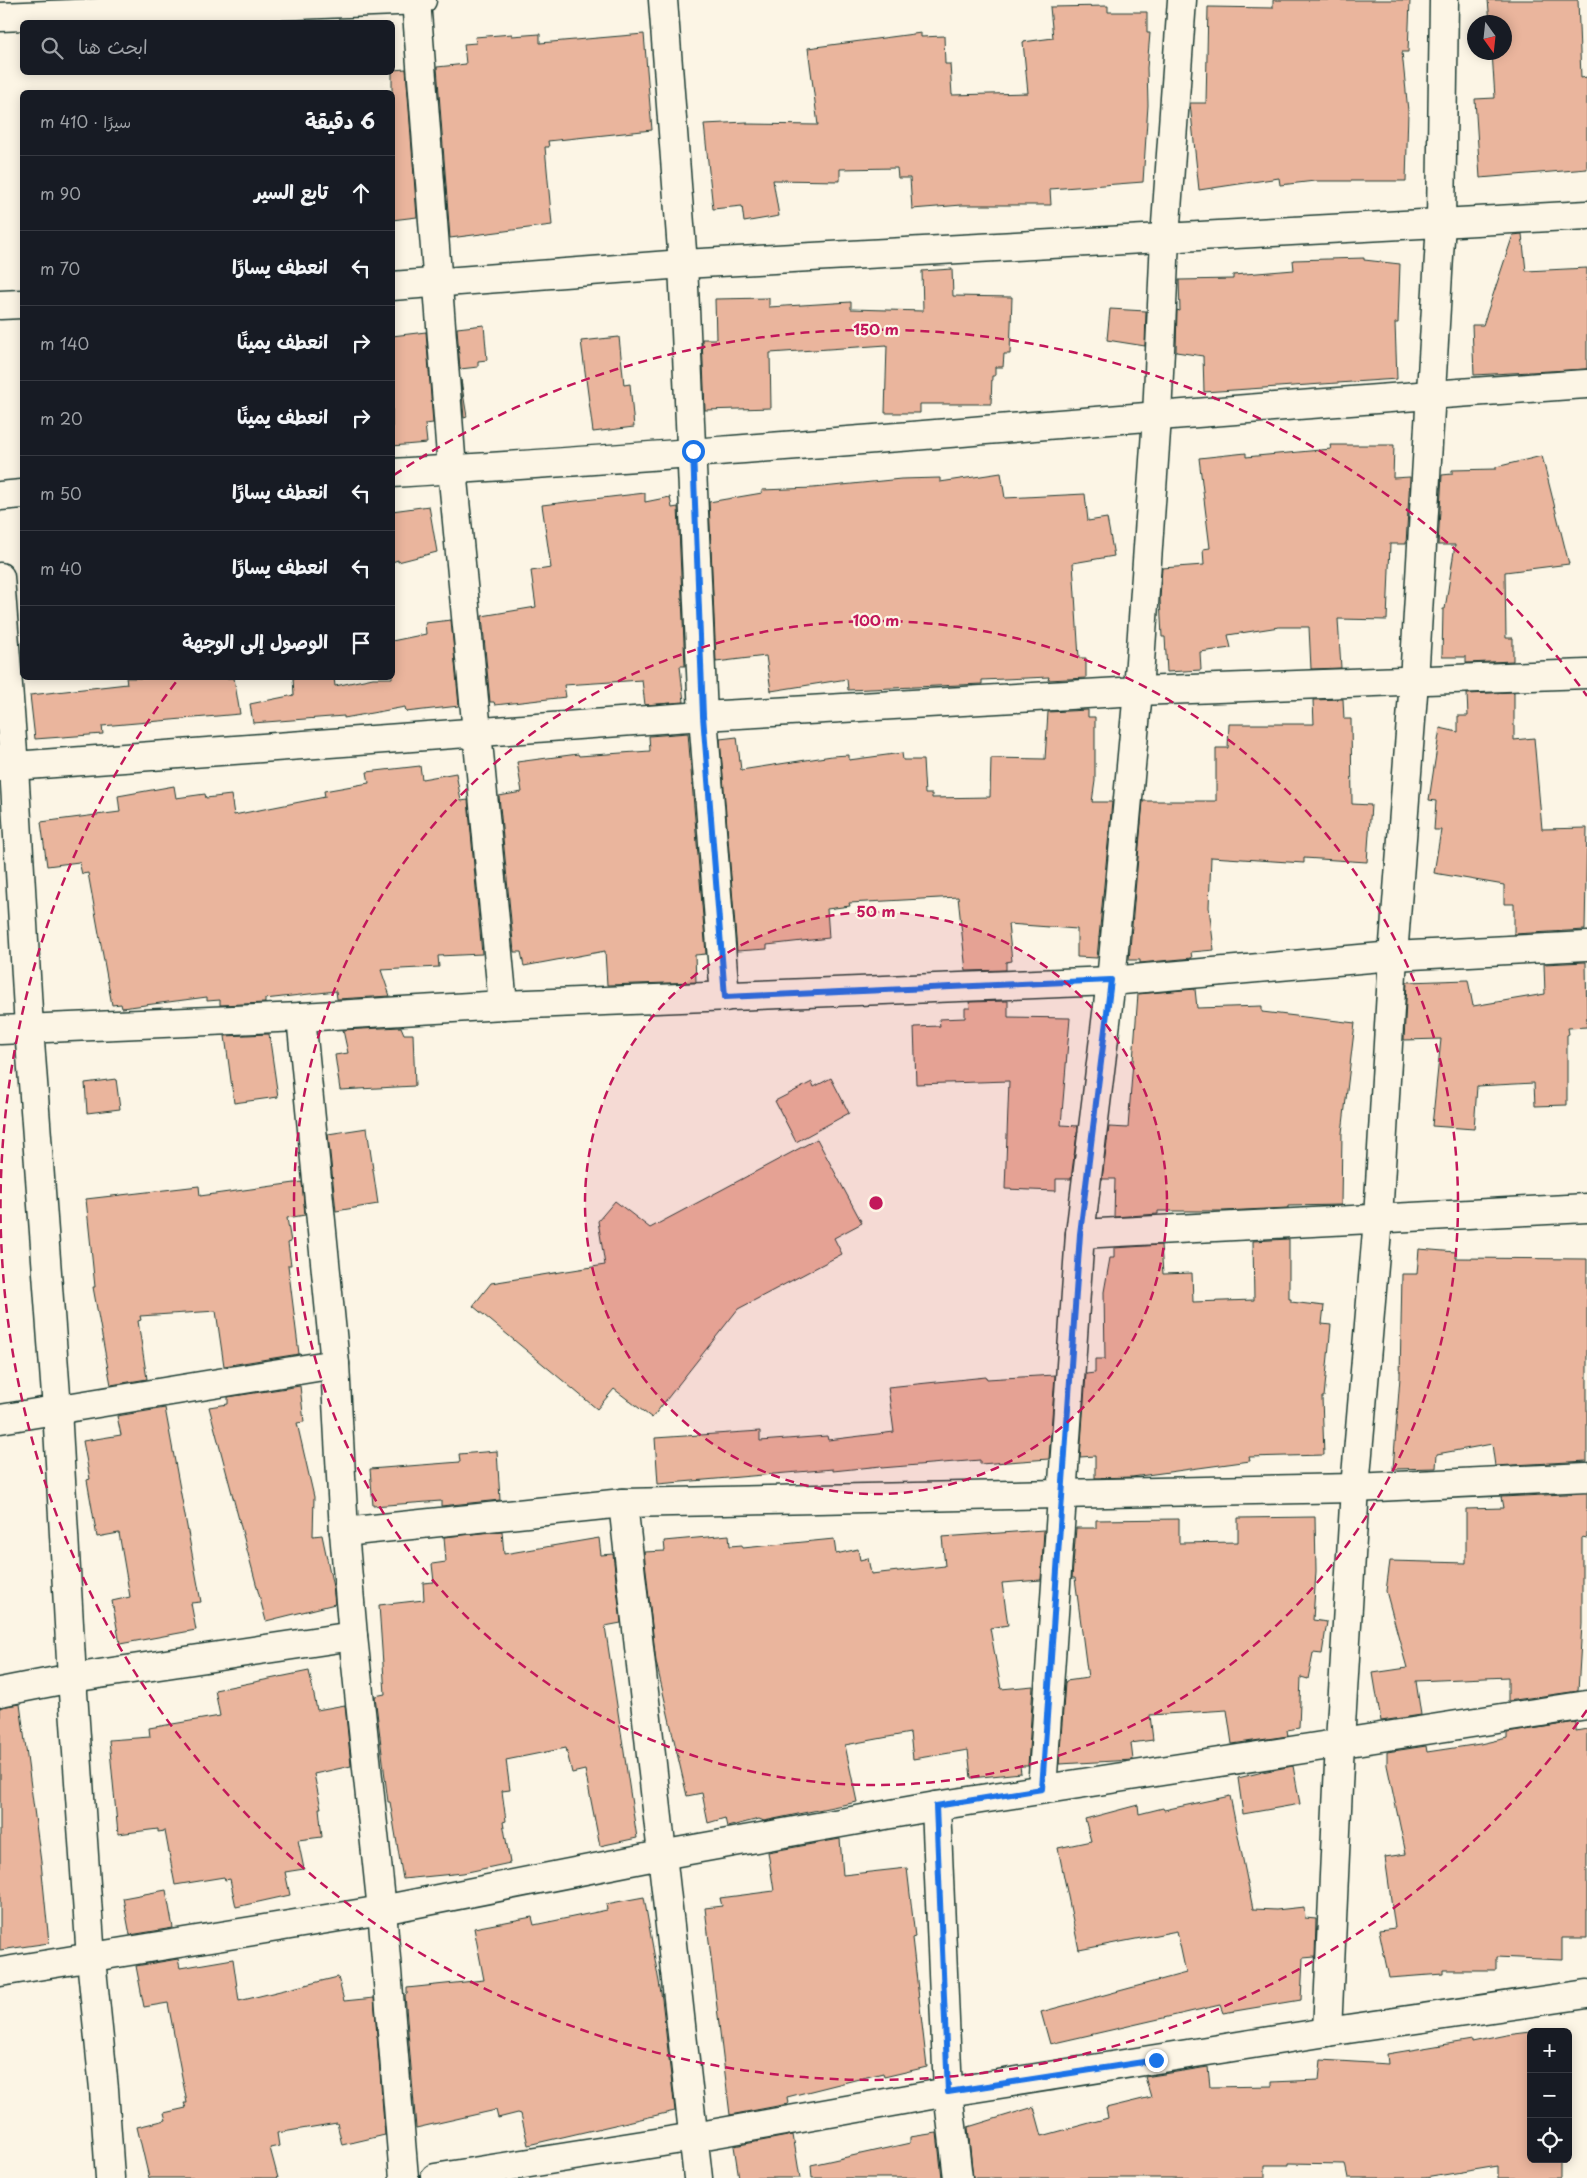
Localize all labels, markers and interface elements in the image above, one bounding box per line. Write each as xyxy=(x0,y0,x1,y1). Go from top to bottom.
north arrow xyxy=(1467,15,1512,60)
search box xyxy=(20,20,395,75)
text: ابحث هنا xyxy=(78,32,148,60)
icon: search xyxy=(38,34,66,62)
text: 6 دقيقة xyxy=(305,104,375,136)
text: سيرًا · 410 m xyxy=(40,109,131,133)
text: تابع السير xyxy=(254,177,328,205)
icon: ahead xyxy=(347,179,375,207)
text: 90 m xyxy=(40,181,81,205)
text: انعطف يسارًا xyxy=(232,252,328,280)
icon: left xyxy=(347,254,375,282)
text: 70 m xyxy=(40,256,80,280)
text: 150 m xyxy=(853,317,899,340)
text: انعطف يمينًا xyxy=(237,327,328,355)
icon: right xyxy=(347,329,375,357)
text: 140 m xyxy=(40,331,89,355)
text: انعطف يمينًا xyxy=(237,402,328,430)
icon: right xyxy=(347,404,375,432)
text: 20 m xyxy=(40,406,83,430)
route start xyxy=(682,440,705,463)
text: انعطف يسارًا xyxy=(232,477,328,505)
icon: left xyxy=(347,479,375,507)
text: 50 m xyxy=(40,481,82,505)
text: انعطف يسارًا xyxy=(232,552,328,580)
icon: left xyxy=(347,554,375,582)
text: 40 m xyxy=(40,556,82,580)
text: 100 m xyxy=(853,608,899,631)
text: الوصول إلى الوجهة xyxy=(182,627,328,655)
icon: arrive xyxy=(347,629,375,657)
text: 50 m xyxy=(857,899,895,922)
centre of rings xyxy=(867,1194,885,1212)
map controls xyxy=(1527,2028,1572,2163)
button: + xyxy=(1527,2028,1572,2073)
route end xyxy=(1145,2049,1168,2072)
button: − xyxy=(1527,2073,1572,2118)
button: locate xyxy=(1527,2118,1572,2163)

